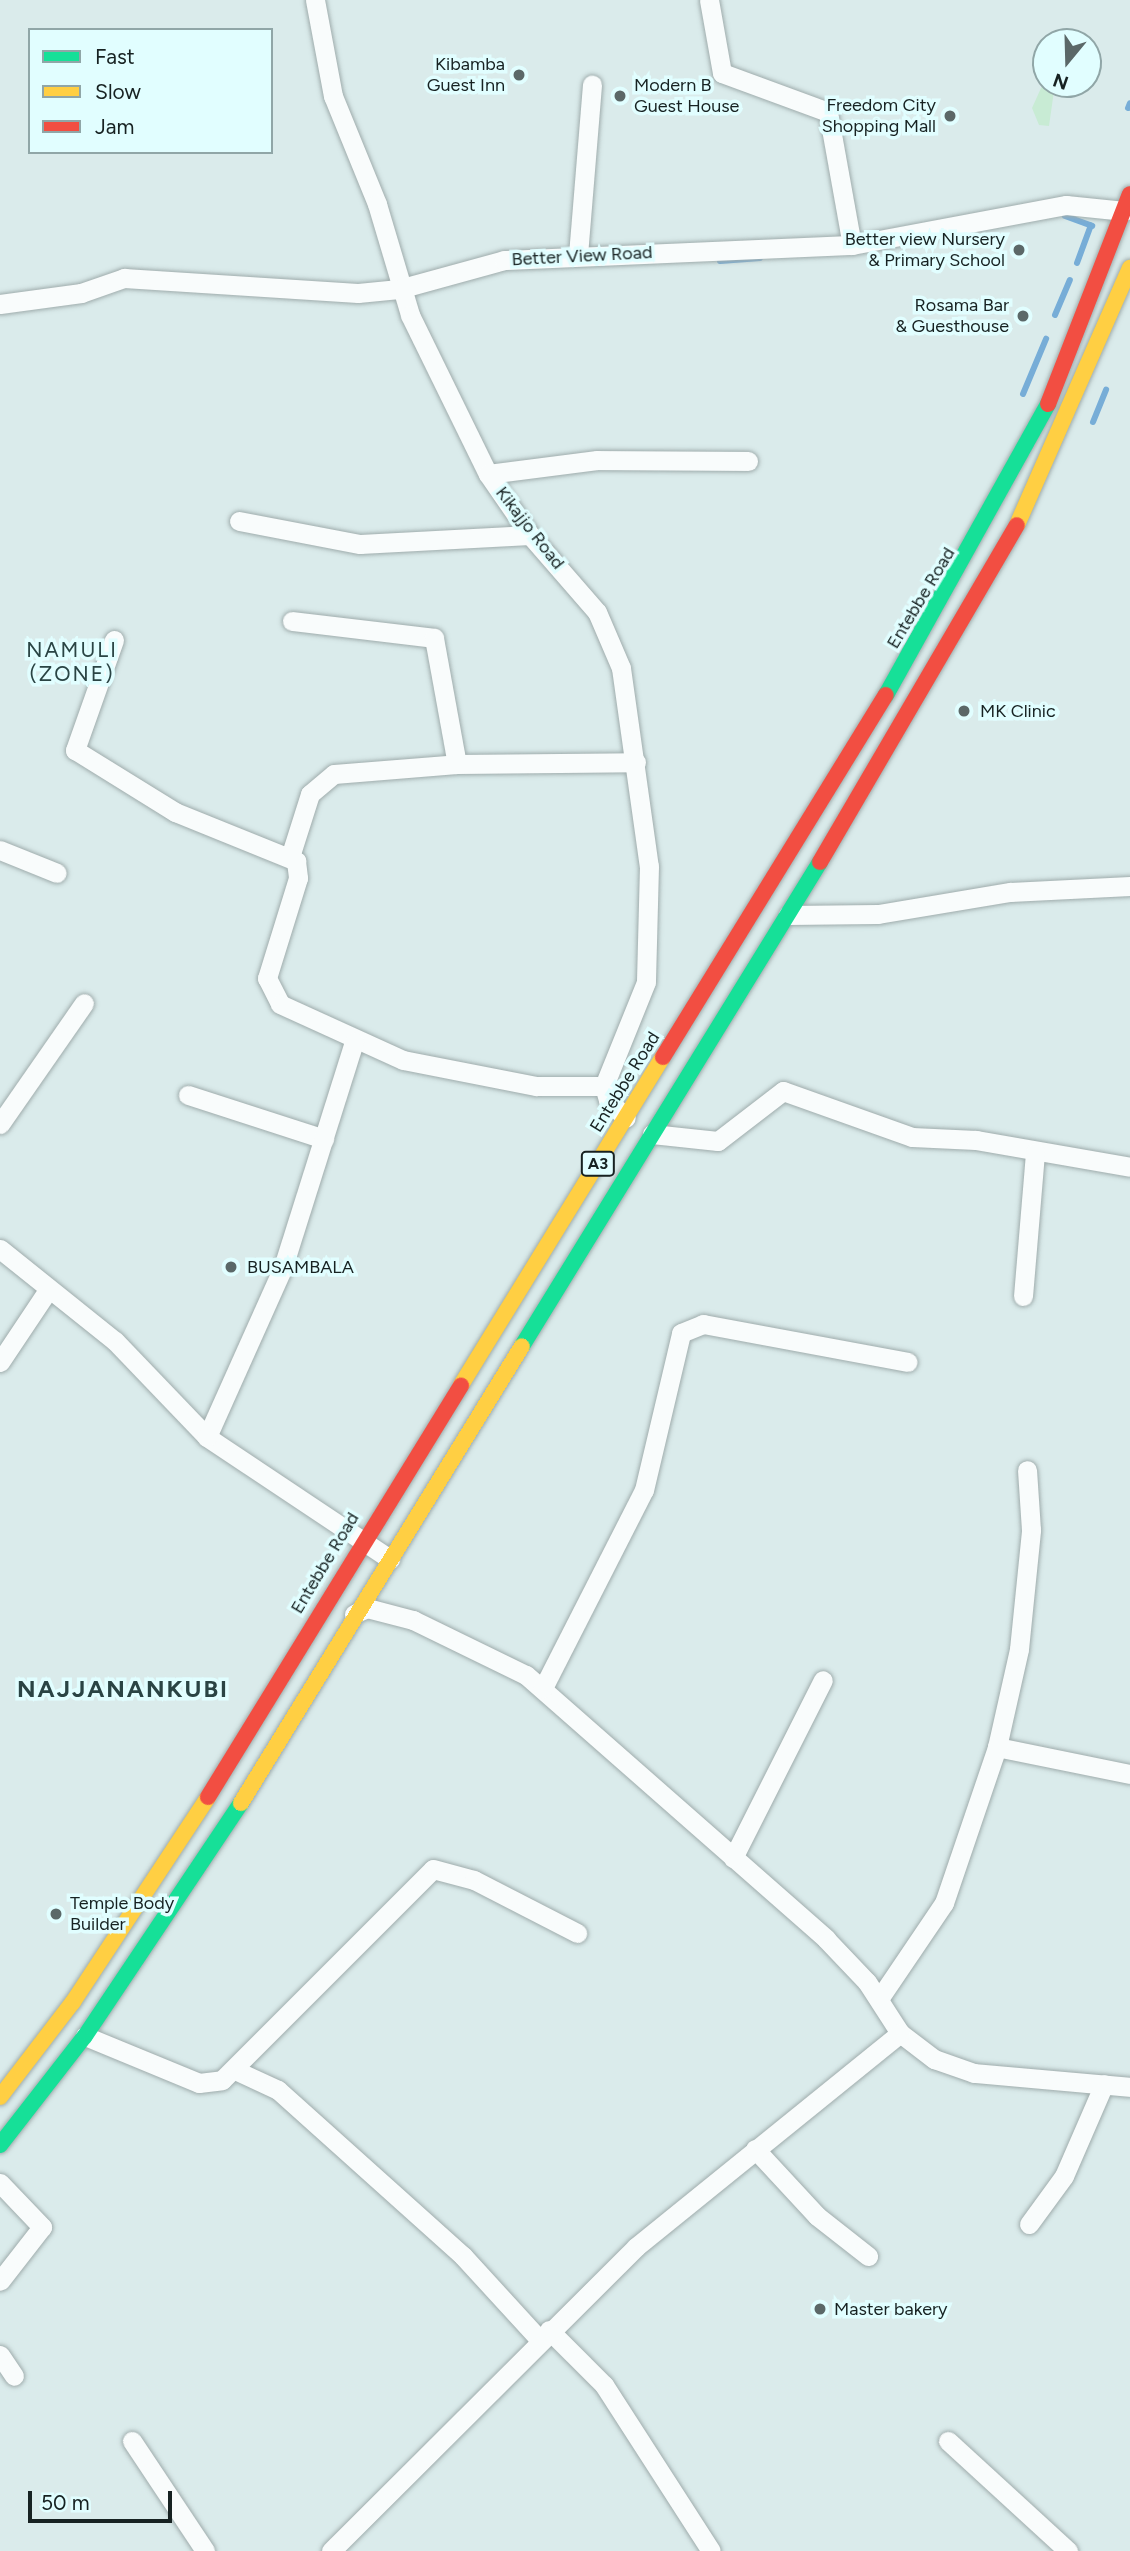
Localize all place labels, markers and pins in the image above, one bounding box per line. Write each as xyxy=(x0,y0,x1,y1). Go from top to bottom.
place label: Kibamba Guest Inn xyxy=(427,54,505,96)
marker: Kibamba Guest Inn xyxy=(511,67,527,83)
place label: Modern B Guest House xyxy=(634,75,739,118)
marker: Modern B Guest House xyxy=(612,88,628,104)
place label: Freedom City Shopping Mall xyxy=(822,95,936,138)
marker: Freedom City Shopping Mall xyxy=(942,108,958,124)
place label: Better view Nursery & Primary School xyxy=(845,229,1005,272)
marker: Better view Nursery & Primary School xyxy=(1011,242,1027,258)
place label: Rosama Bar & Guesthouse xyxy=(895,295,1009,338)
marker: Rosama Bar & Guesthouse xyxy=(1015,308,1031,324)
place label: MK Clinic xyxy=(980,700,1056,722)
marker: MK Clinic xyxy=(954,701,974,721)
place label: BUSAMBALA xyxy=(247,1256,354,1278)
marker: BUSAMBALA xyxy=(221,1257,241,1277)
place label: Temple Body Builder xyxy=(70,1893,174,1936)
marker: Temple Body Builder xyxy=(48,1906,64,1922)
place label: Master bakery xyxy=(834,2298,948,2320)
marker: Master bakery xyxy=(812,2301,828,2317)

